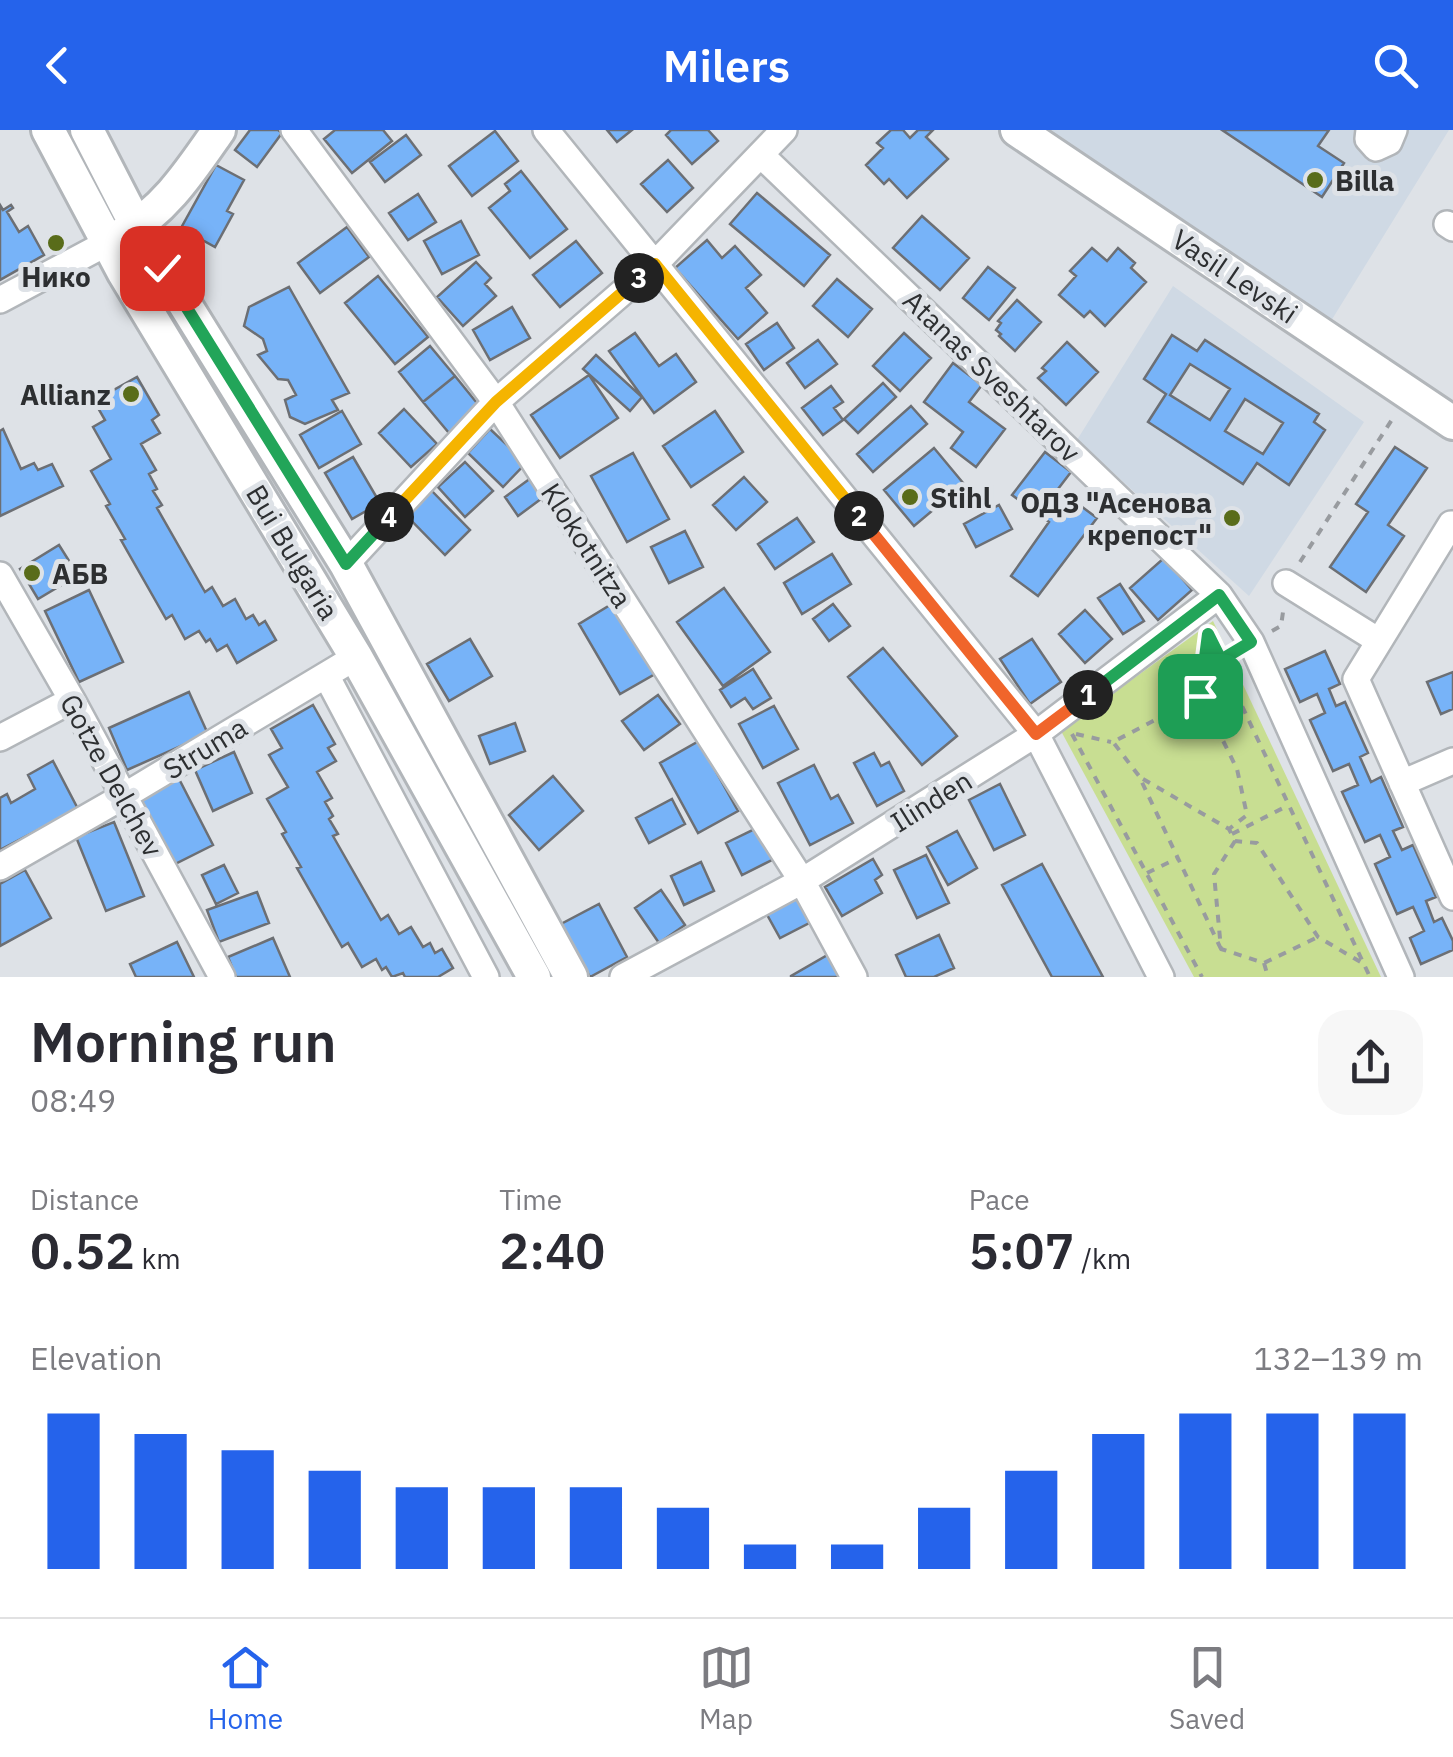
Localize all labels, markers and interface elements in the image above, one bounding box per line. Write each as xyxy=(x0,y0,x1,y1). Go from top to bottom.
text: Milers xyxy=(663,36,790,94)
icon: back xyxy=(30,38,85,93)
icon: search xyxy=(1368,38,1423,93)
place label: Billa xyxy=(1335,162,1394,199)
marker: Billa xyxy=(1304,169,1326,191)
street label: Vasil Levski xyxy=(1165,220,1305,332)
pin xyxy=(120,226,205,311)
marker: Нико xyxy=(45,232,67,254)
icon: check xyxy=(135,241,190,296)
pin: 3 xyxy=(614,253,664,303)
place label: Нико xyxy=(21,258,91,295)
text: 3 xyxy=(631,259,647,296)
street label: Atanas Sveshtarov xyxy=(895,282,1089,470)
place label: Allianz xyxy=(20,376,111,413)
marker: Allianz xyxy=(120,383,142,405)
street label: Klokotnitza xyxy=(533,476,641,614)
street label: Bui Bulgaria xyxy=(238,478,348,626)
place label: Stihl xyxy=(930,479,991,516)
place label: ОДЗ "Асенова крепост" xyxy=(1020,484,1212,553)
marker: Stihl xyxy=(899,486,921,508)
pin: 2 xyxy=(834,491,884,541)
pin: 4 xyxy=(364,492,414,542)
text: 2 xyxy=(851,497,867,534)
text: 4 xyxy=(381,498,397,535)
marker: ОДЗ "Асенова крепост" xyxy=(1221,507,1243,529)
place label: АБВ xyxy=(52,555,108,592)
marker: АБВ xyxy=(21,562,43,584)
pin xyxy=(1158,654,1243,739)
icon: arrive xyxy=(1173,669,1228,724)
pin: 1 xyxy=(1063,670,1113,720)
text: 1 xyxy=(1080,676,1096,713)
street label: Gotze Delchev xyxy=(52,687,172,863)
street label: Struma xyxy=(156,709,254,787)
street label: Ilinden xyxy=(883,762,979,840)
text: Morning run xyxy=(30,1006,337,1077)
button: share xyxy=(1318,1010,1423,1115)
text: 08:49 xyxy=(30,1079,116,1121)
text: Distance xyxy=(30,1181,139,1218)
text: Time xyxy=(499,1181,562,1218)
text: Pace xyxy=(969,1181,1030,1218)
text: 0.52 xyxy=(30,1218,135,1283)
text: 2:40 xyxy=(499,1218,605,1283)
text: 5:07 xyxy=(969,1218,1075,1283)
text: km xyxy=(135,1240,181,1277)
text: /km xyxy=(1075,1240,1131,1277)
text: Elevation xyxy=(30,1337,163,1379)
text: 132–139 m xyxy=(1253,1337,1423,1379)
tab: Home xyxy=(208,1640,283,1737)
tab: Map xyxy=(699,1640,754,1737)
tab: Saved xyxy=(1169,1640,1245,1737)

